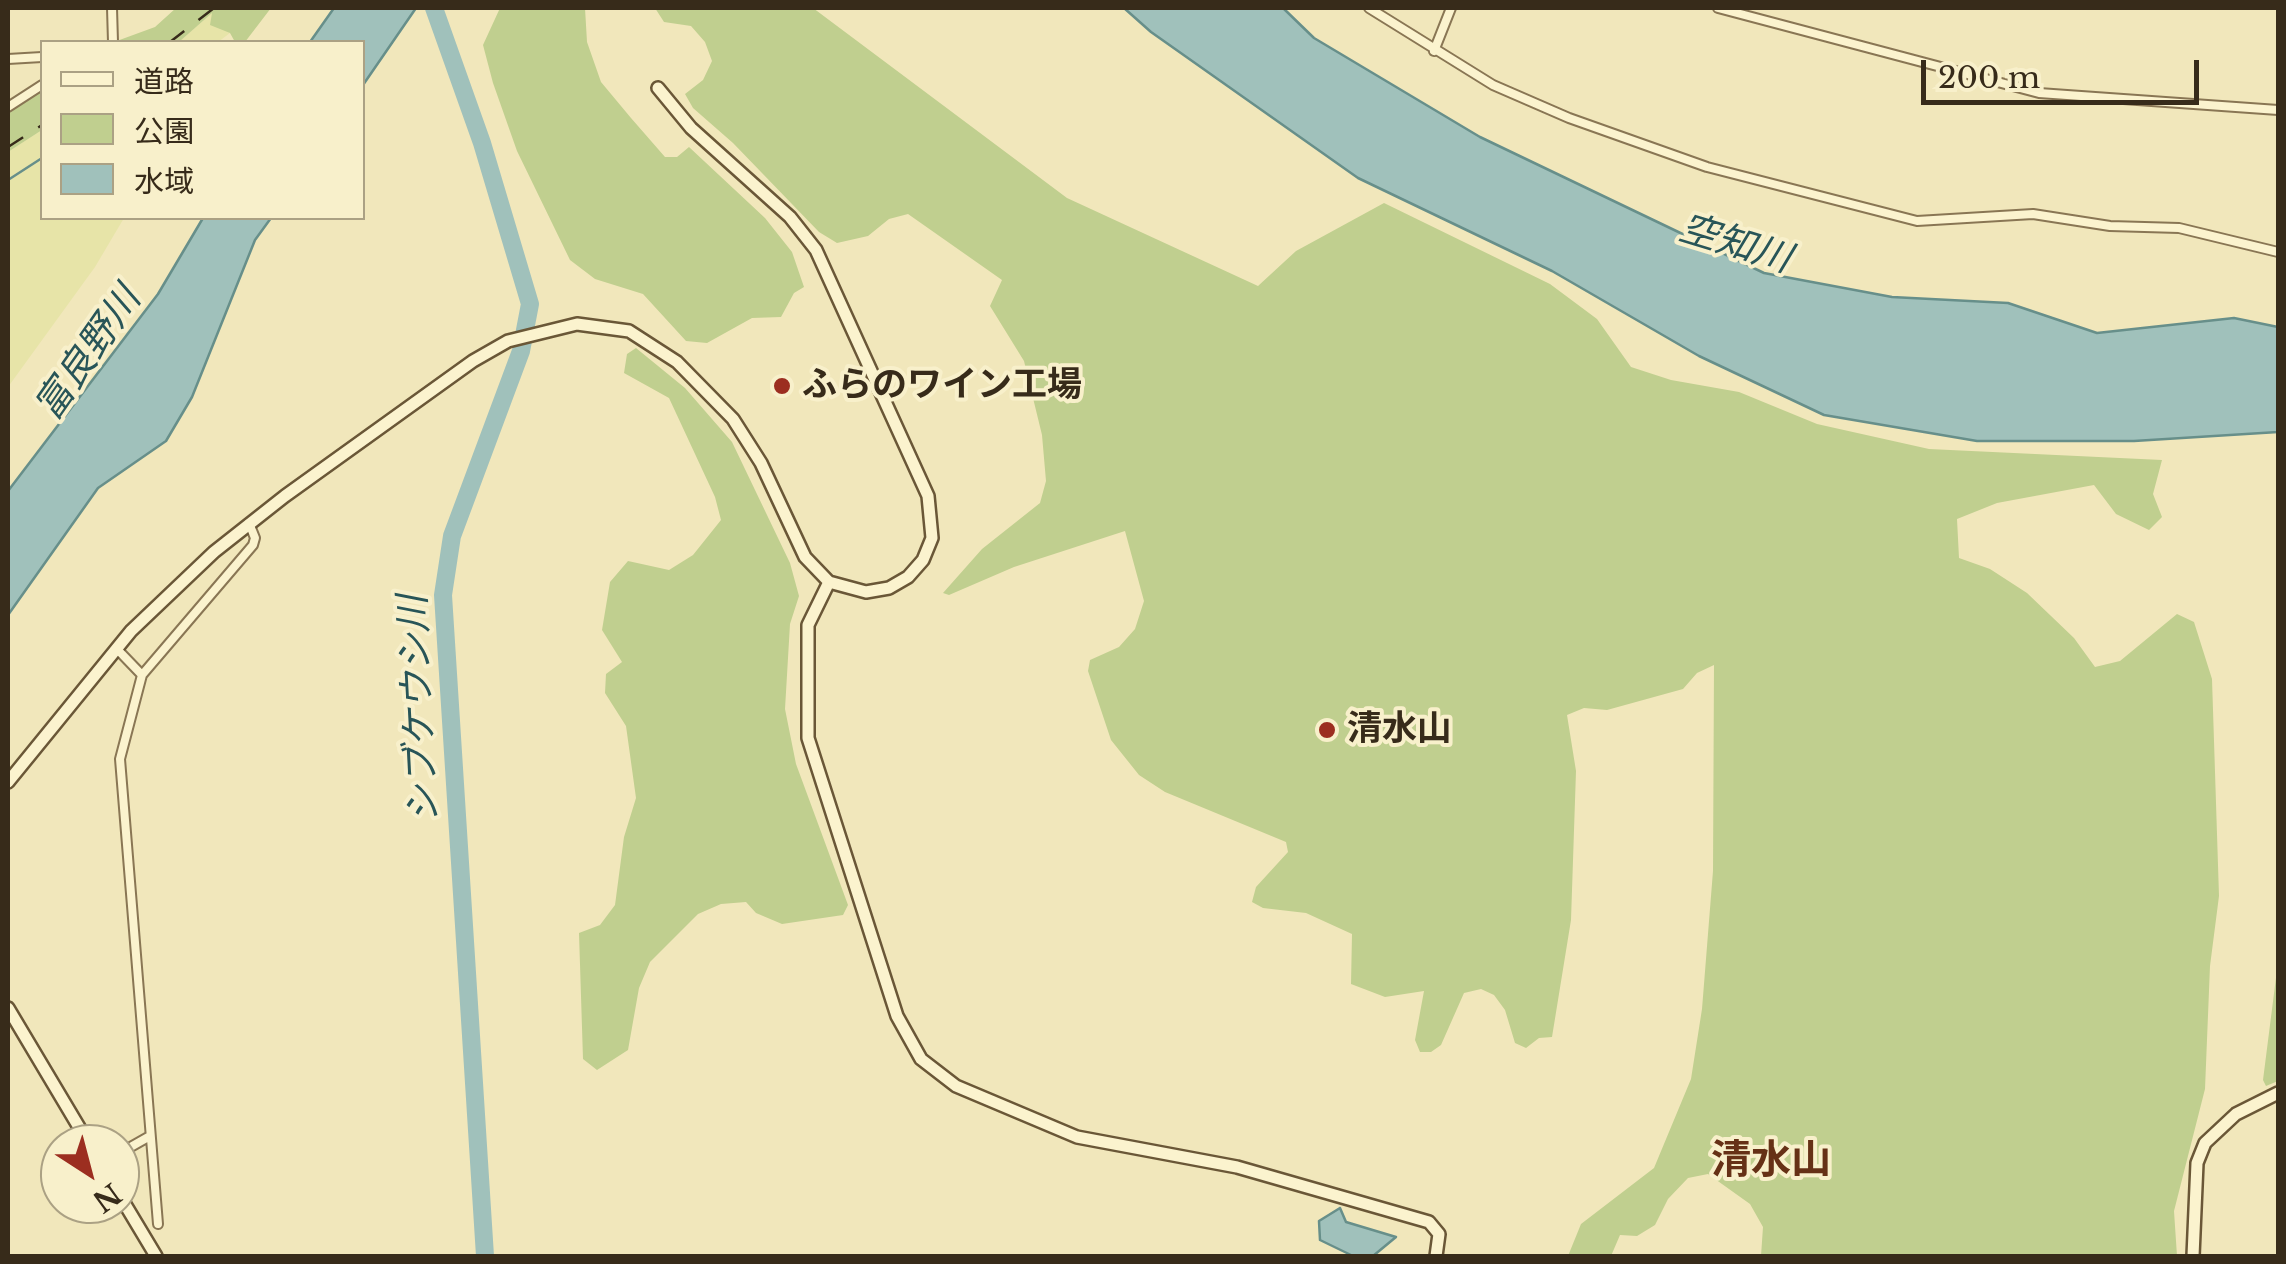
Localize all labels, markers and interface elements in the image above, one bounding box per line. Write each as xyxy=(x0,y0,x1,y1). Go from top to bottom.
legend xyxy=(40,40,365,220)
scale bar xyxy=(1926,40,2204,102)
text: 200 m xyxy=(1938,59,2040,96)
text: 道路 xyxy=(134,63,194,100)
text: 公園 xyxy=(134,113,194,150)
text: 水域 xyxy=(134,163,194,200)
water label: 空知川 xyxy=(1674,207,1796,283)
water label: 富良野川 xyxy=(27,279,151,429)
place label: ふらのワイン工場 xyxy=(802,365,1082,407)
marker: ふらのワイン工場 xyxy=(771,375,793,397)
water label: シブケウシ川 xyxy=(391,594,449,824)
place label: 清水山 xyxy=(1347,709,1452,751)
marker: 清水山 xyxy=(1316,719,1338,741)
north arrow xyxy=(40,1124,140,1224)
district label: 清水山 xyxy=(1711,1138,1831,1186)
text: N xyxy=(86,1175,128,1219)

